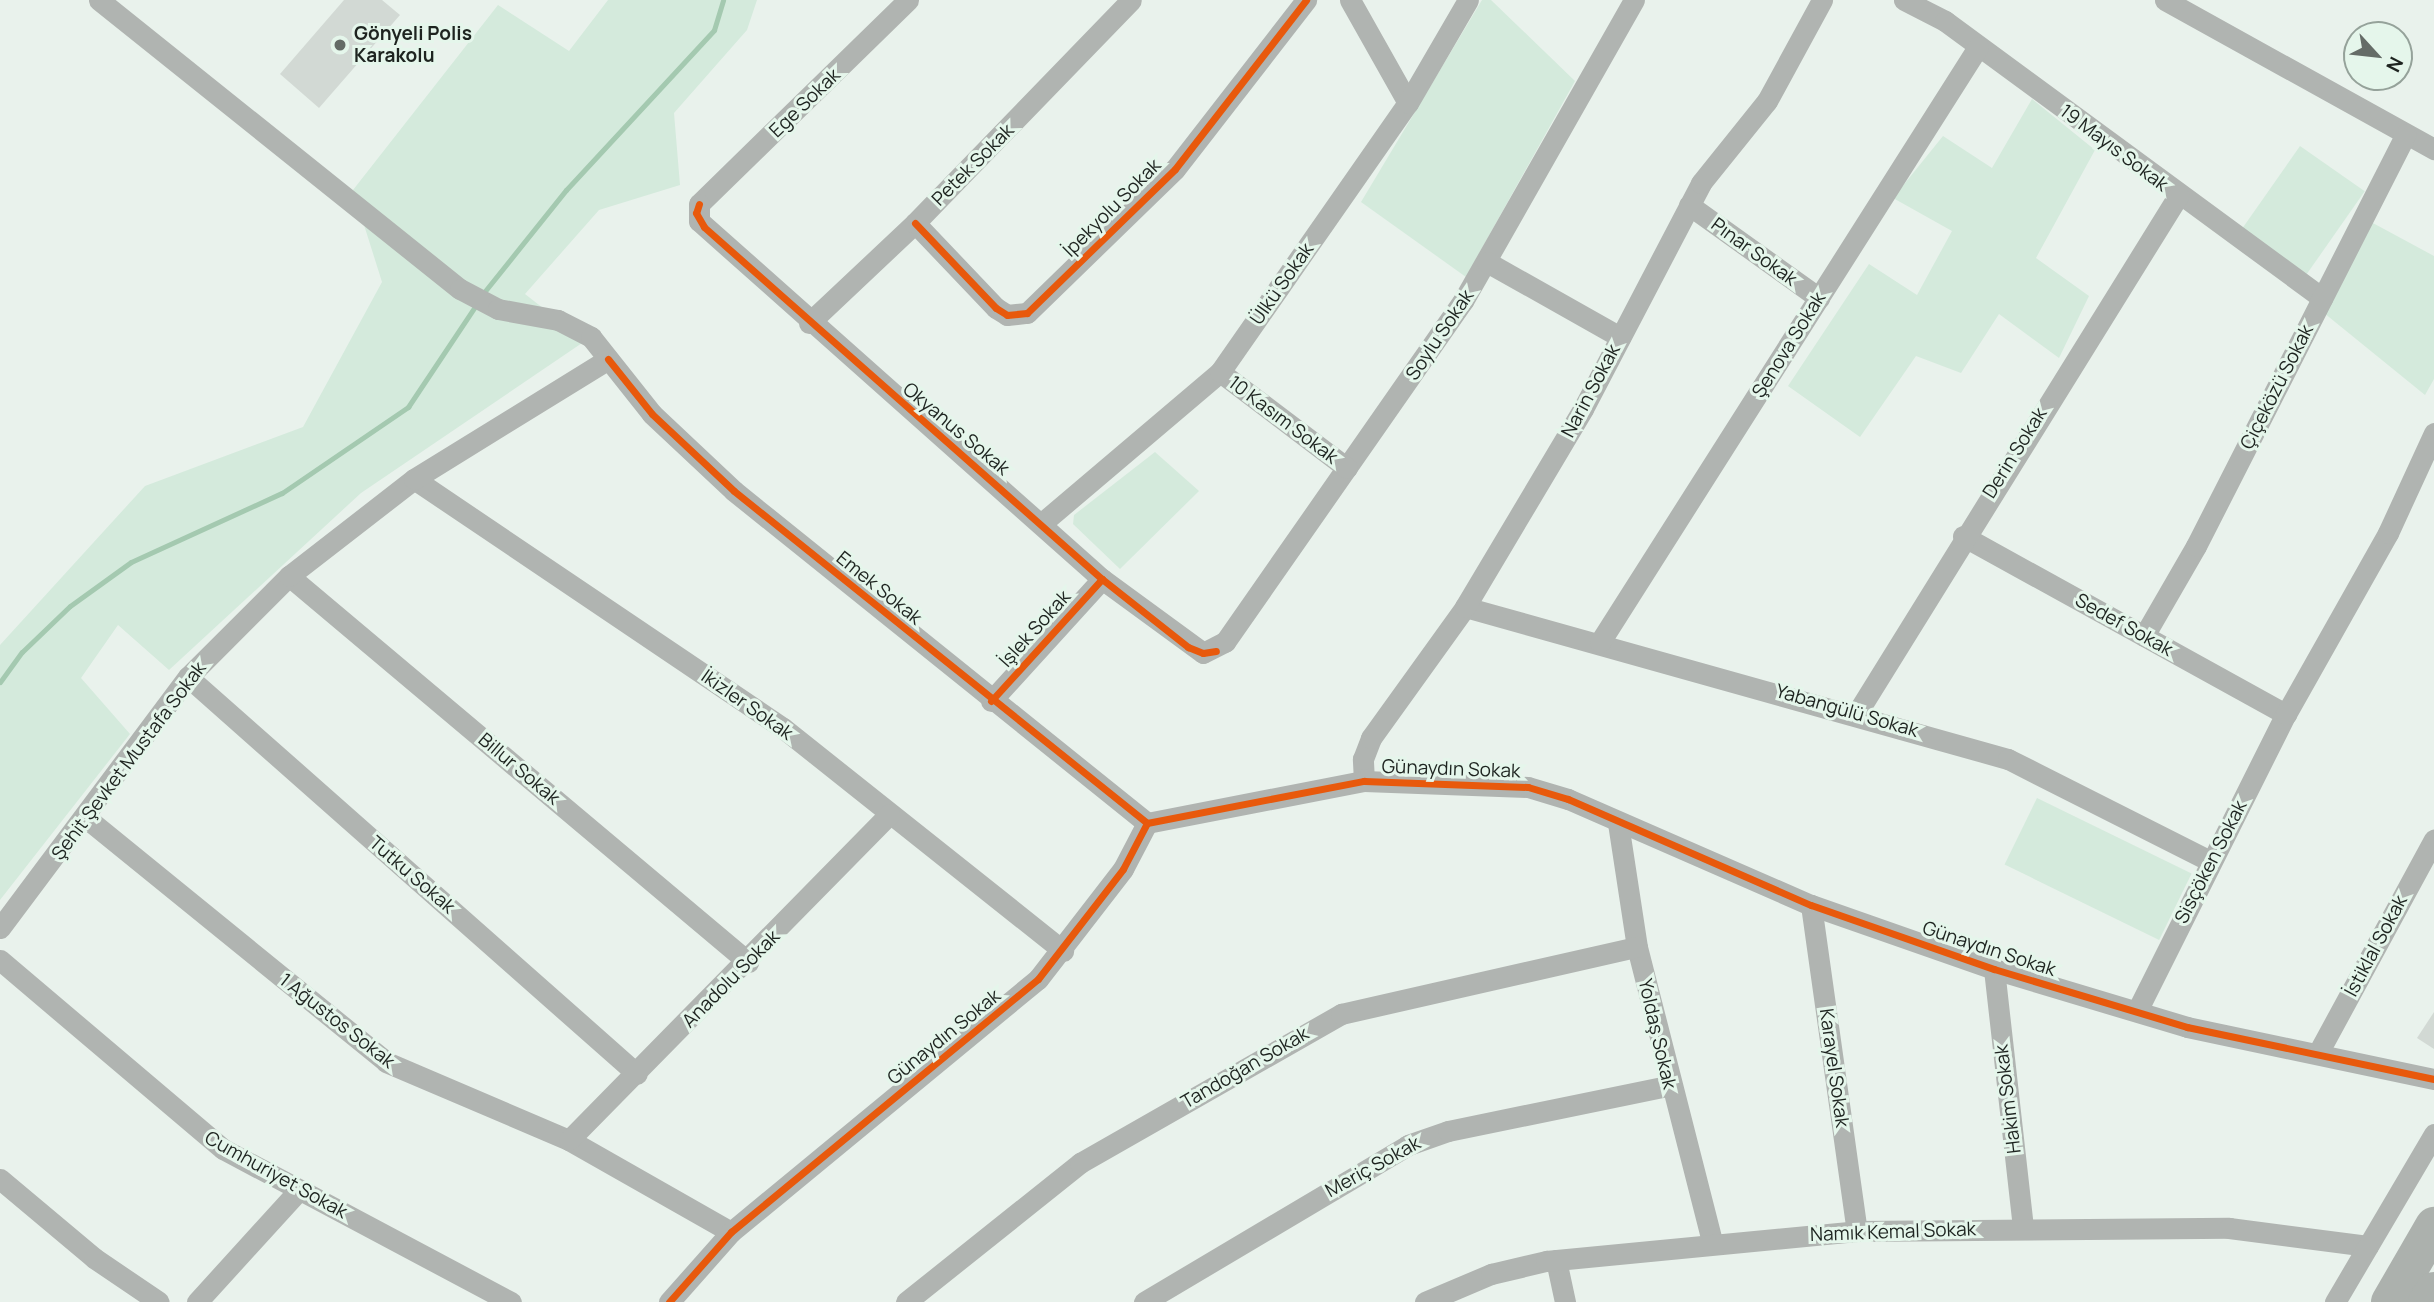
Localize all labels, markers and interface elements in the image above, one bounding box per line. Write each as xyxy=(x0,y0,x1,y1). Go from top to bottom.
north arrow xyxy=(2343,21,2413,91)
place label: Gönyeli Polis Karakolu xyxy=(354,23,472,67)
marker: Gönyeli Polis Karakolu xyxy=(332,37,348,53)
text: N xyxy=(2380,53,2410,77)
street label: Ege Sokak xyxy=(765,64,845,142)
street label: 19 Mayıs Sokak xyxy=(2055,100,2173,196)
street label: Petek Sokak xyxy=(927,119,1019,211)
street label: İpekyolu Sokak xyxy=(1058,154,1166,262)
street label: Pınar Sokak xyxy=(1707,213,1801,291)
street label: Ülkü Sokak xyxy=(1246,239,1318,329)
street label: Soylu Sokak xyxy=(1401,285,1479,385)
street label: Şenova Sokak xyxy=(1747,288,1831,402)
street label: Çiçeközü Sokak xyxy=(2236,321,2318,453)
street label: Narin Sokak xyxy=(1557,340,1625,442)
street label: 10 Kasım Sokak xyxy=(1224,371,1342,469)
street label: Okyanus Sokak xyxy=(898,378,1014,480)
street label: Derin Sokak xyxy=(1978,403,2052,503)
street label: Emek Sokak xyxy=(832,547,926,629)
street label: İşlek Sokak xyxy=(995,586,1075,672)
street label: Sedef Sokak xyxy=(2071,589,2177,661)
street label: Şehit Şevket Mustafa Sokak xyxy=(47,657,211,865)
street label: İkizler Sokak xyxy=(697,665,797,745)
street label: Yabangülü Sokak xyxy=(1773,680,1921,742)
street label: Billur Sokak xyxy=(474,728,564,810)
street label: Günaydın Sokak xyxy=(1381,755,1521,783)
street label: Sisçöken Sokak xyxy=(2170,797,2252,927)
street label: Tutku Sokak xyxy=(364,832,460,918)
street label: İstiklal Sokak xyxy=(2340,891,2412,1001)
street label: Günaydın Sokak xyxy=(1920,917,2058,981)
street label: Anadolu Sokak xyxy=(678,926,784,1032)
street label: 1 Ağustos Sokak xyxy=(275,969,399,1073)
street label: Yoldaş Sokak xyxy=(1633,977,1681,1091)
street label: Günaydın Sokak xyxy=(883,984,1005,1090)
street label: Karayel Sokak xyxy=(1814,1007,1854,1129)
street label: Tandoğan Sokak xyxy=(1177,1022,1313,1114)
street label: Hakim Sokak xyxy=(1990,1043,2026,1155)
street label: Cumhuriyet Sokak xyxy=(201,1126,351,1224)
street label: Meriç Sokak xyxy=(1322,1132,1424,1202)
street label: Namık Kemal Sokak xyxy=(1810,1218,1976,1246)

